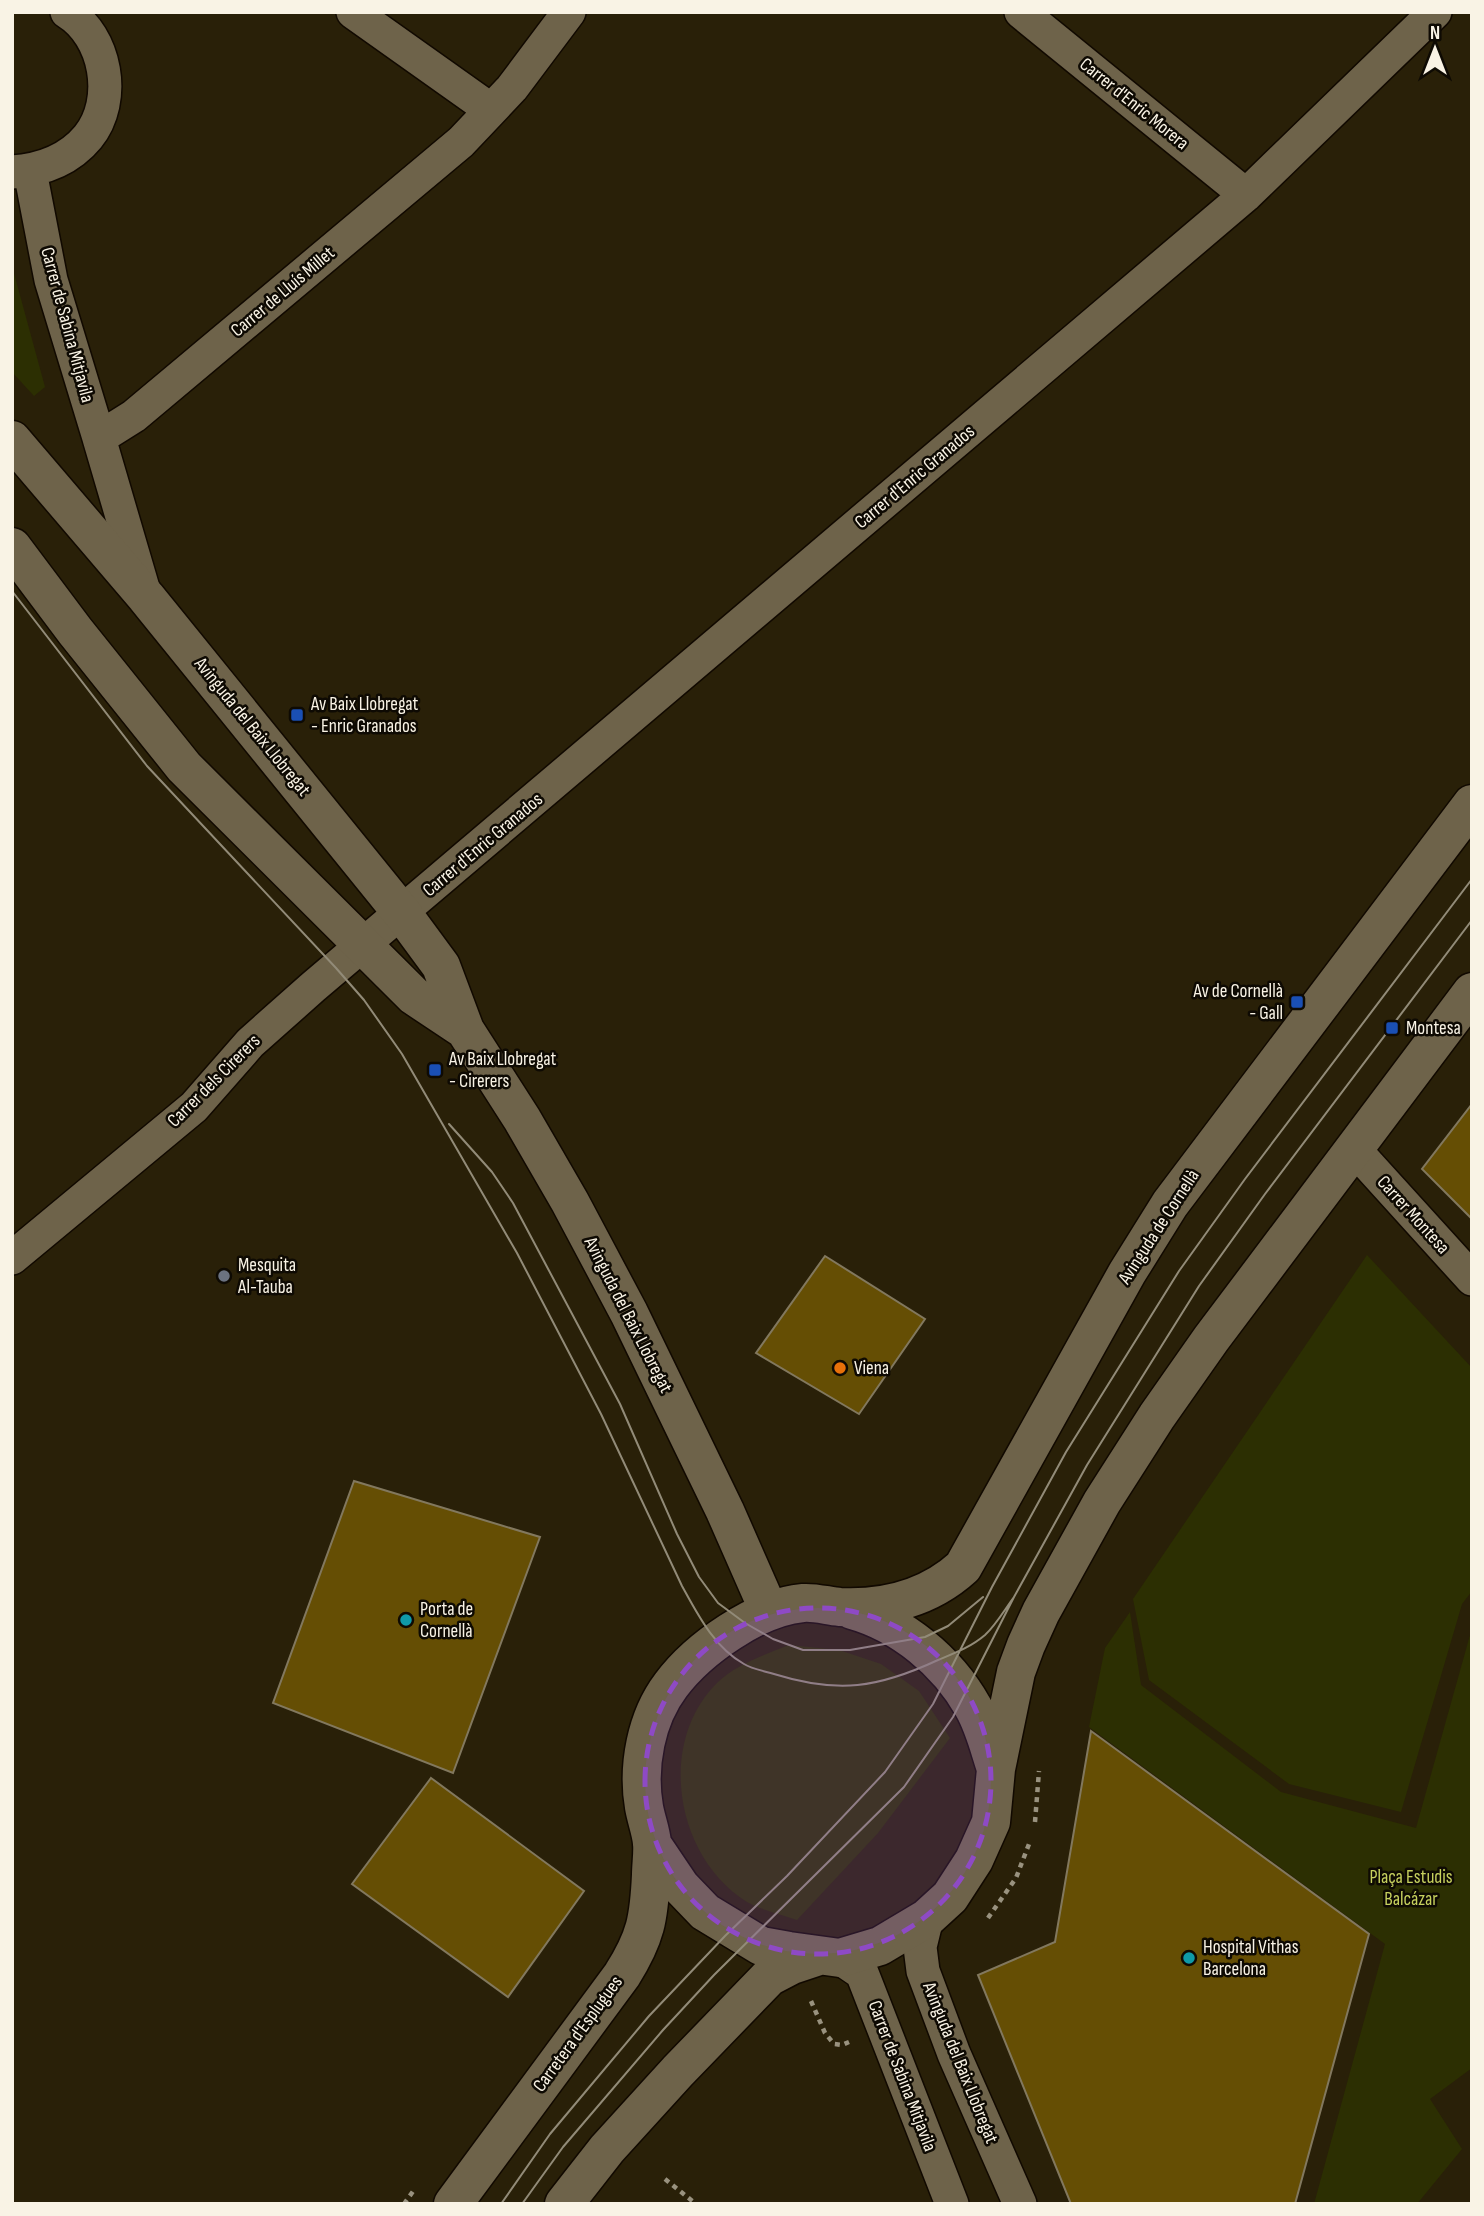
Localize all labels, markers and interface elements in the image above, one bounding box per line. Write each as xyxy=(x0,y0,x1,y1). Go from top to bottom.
north arrow xyxy=(1400,14,1470,84)
text: N xyxy=(1430,22,1440,45)
street label: Carrer d'Enric Morera xyxy=(1075,53,1193,155)
street label: Carrer de Lluís Millet xyxy=(226,242,340,342)
street label: Carrer de Sabina Mitjavila xyxy=(35,245,99,405)
street label: Carrer d'Enric Granados xyxy=(850,420,980,534)
street label: Avinguda del Baix Llobregat xyxy=(188,652,315,801)
place label: Av Baix Llobregat - Enric Granados xyxy=(310,693,419,738)
marker: Av Baix Llobregat - Enric Granados xyxy=(289,707,305,723)
street label: Carrer d'Enric Granados xyxy=(418,788,548,902)
place label: Av de Cornellà - Gall xyxy=(1193,980,1283,1025)
marker: Av de Cornellà - Gall xyxy=(1289,994,1305,1010)
place label: Montesa xyxy=(1406,1017,1461,1040)
marker: Montesa xyxy=(1384,1020,1400,1036)
street label: Carrer dels Cirerers xyxy=(163,1030,265,1132)
place label: Av Baix Llobregat - Cirerers xyxy=(448,1048,557,1093)
marker: Av Baix Llobregat - Cirerers xyxy=(427,1062,443,1078)
street label: Avinguda de Cornellà xyxy=(1113,1165,1205,1289)
street label: Carrer Montesa xyxy=(1372,1171,1454,1259)
street label: Avinguda del Baix Llobregat xyxy=(578,1232,677,1397)
place label: Mesquita Al-Tauba xyxy=(237,1254,296,1299)
marker: Mesquita Al-Tauba xyxy=(216,1268,232,1284)
place label: Viena xyxy=(854,1357,889,1380)
marker: Viena xyxy=(832,1360,848,1376)
place label: Porta de Cornellà xyxy=(420,1598,473,1643)
marker: Porta de Cornellà xyxy=(398,1612,414,1628)
park label: Plaça Estudis Balcázar xyxy=(1369,1866,1453,1911)
place label: Hospital Vithas Barcelona xyxy=(1203,1936,1299,1981)
marker: Hospital Vithas Barcelona xyxy=(1181,1950,1197,1966)
street label: Carretera d'Esplugues xyxy=(528,1971,628,2097)
street label: Avinguda del Baix Llobregat xyxy=(917,1978,1003,2147)
street label: Carrer de Sabina Mitjavila xyxy=(863,1997,941,2155)

